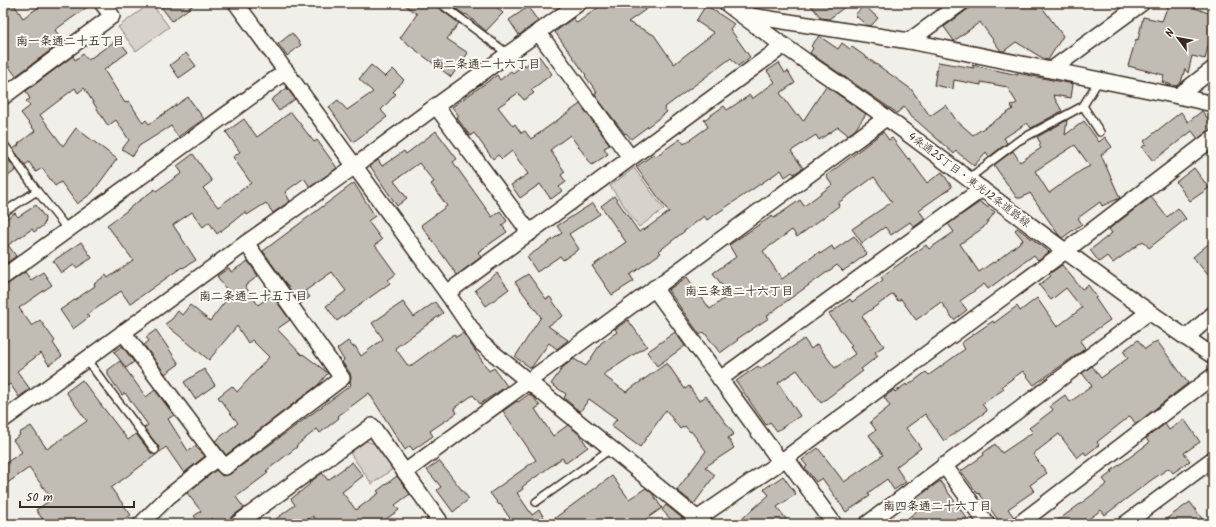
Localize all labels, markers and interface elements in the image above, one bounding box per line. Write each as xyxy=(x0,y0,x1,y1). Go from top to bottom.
north arrow xyxy=(1158,18,1198,58)
text: N xyxy=(1161,25,1180,41)
district label: 南一条通二十五丁目 xyxy=(16,32,124,51)
district label: 南二条通二十六丁目 xyxy=(432,55,540,74)
street label: 4条通25丁目・東光12条道路線 xyxy=(904,128,1034,232)
district label: 南三条通二十六丁目 xyxy=(685,282,793,301)
district label: 南二条通二十五丁目 xyxy=(199,287,307,306)
scale bar xyxy=(20,483,134,509)
text: 50 m xyxy=(26,488,53,507)
district label: 南四条通二十六丁目 xyxy=(883,497,991,516)

